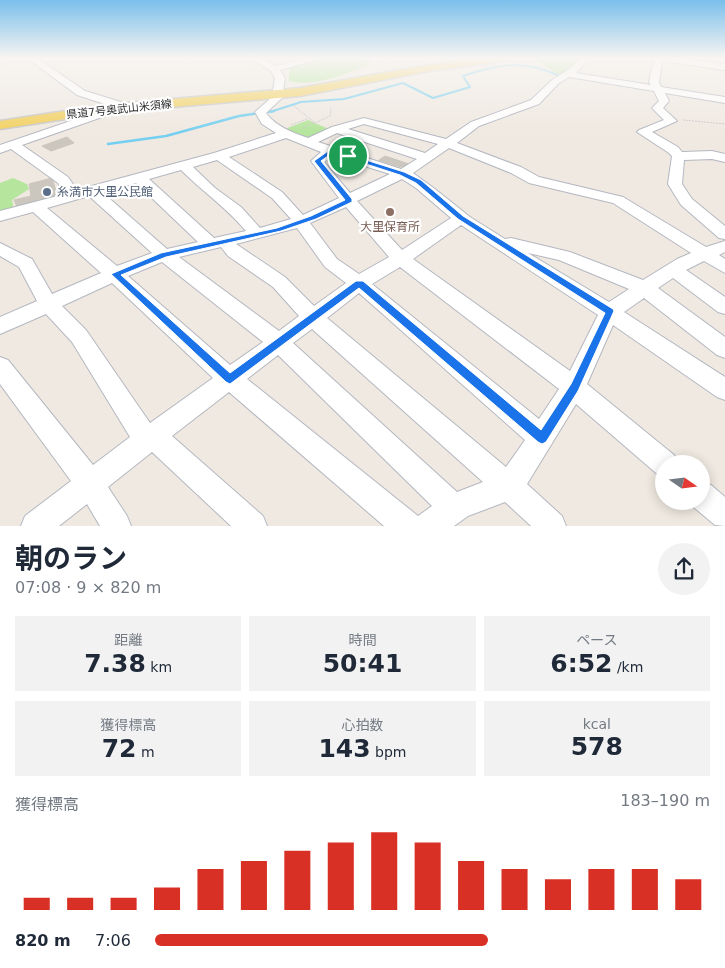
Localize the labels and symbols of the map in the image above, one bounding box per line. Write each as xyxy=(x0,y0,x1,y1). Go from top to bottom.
street label: 県道7号奥武山米須線 xyxy=(66,97,172,122)
pin xyxy=(327,135,369,177)
place label: 糸満市大里公民館 xyxy=(57,185,153,199)
marker: 糸満市大里公民館 xyxy=(41,186,53,198)
marker: 大里保育所 xyxy=(384,206,396,218)
place label: 大里保育所 xyxy=(360,220,420,234)
north arrow xyxy=(655,455,710,510)

